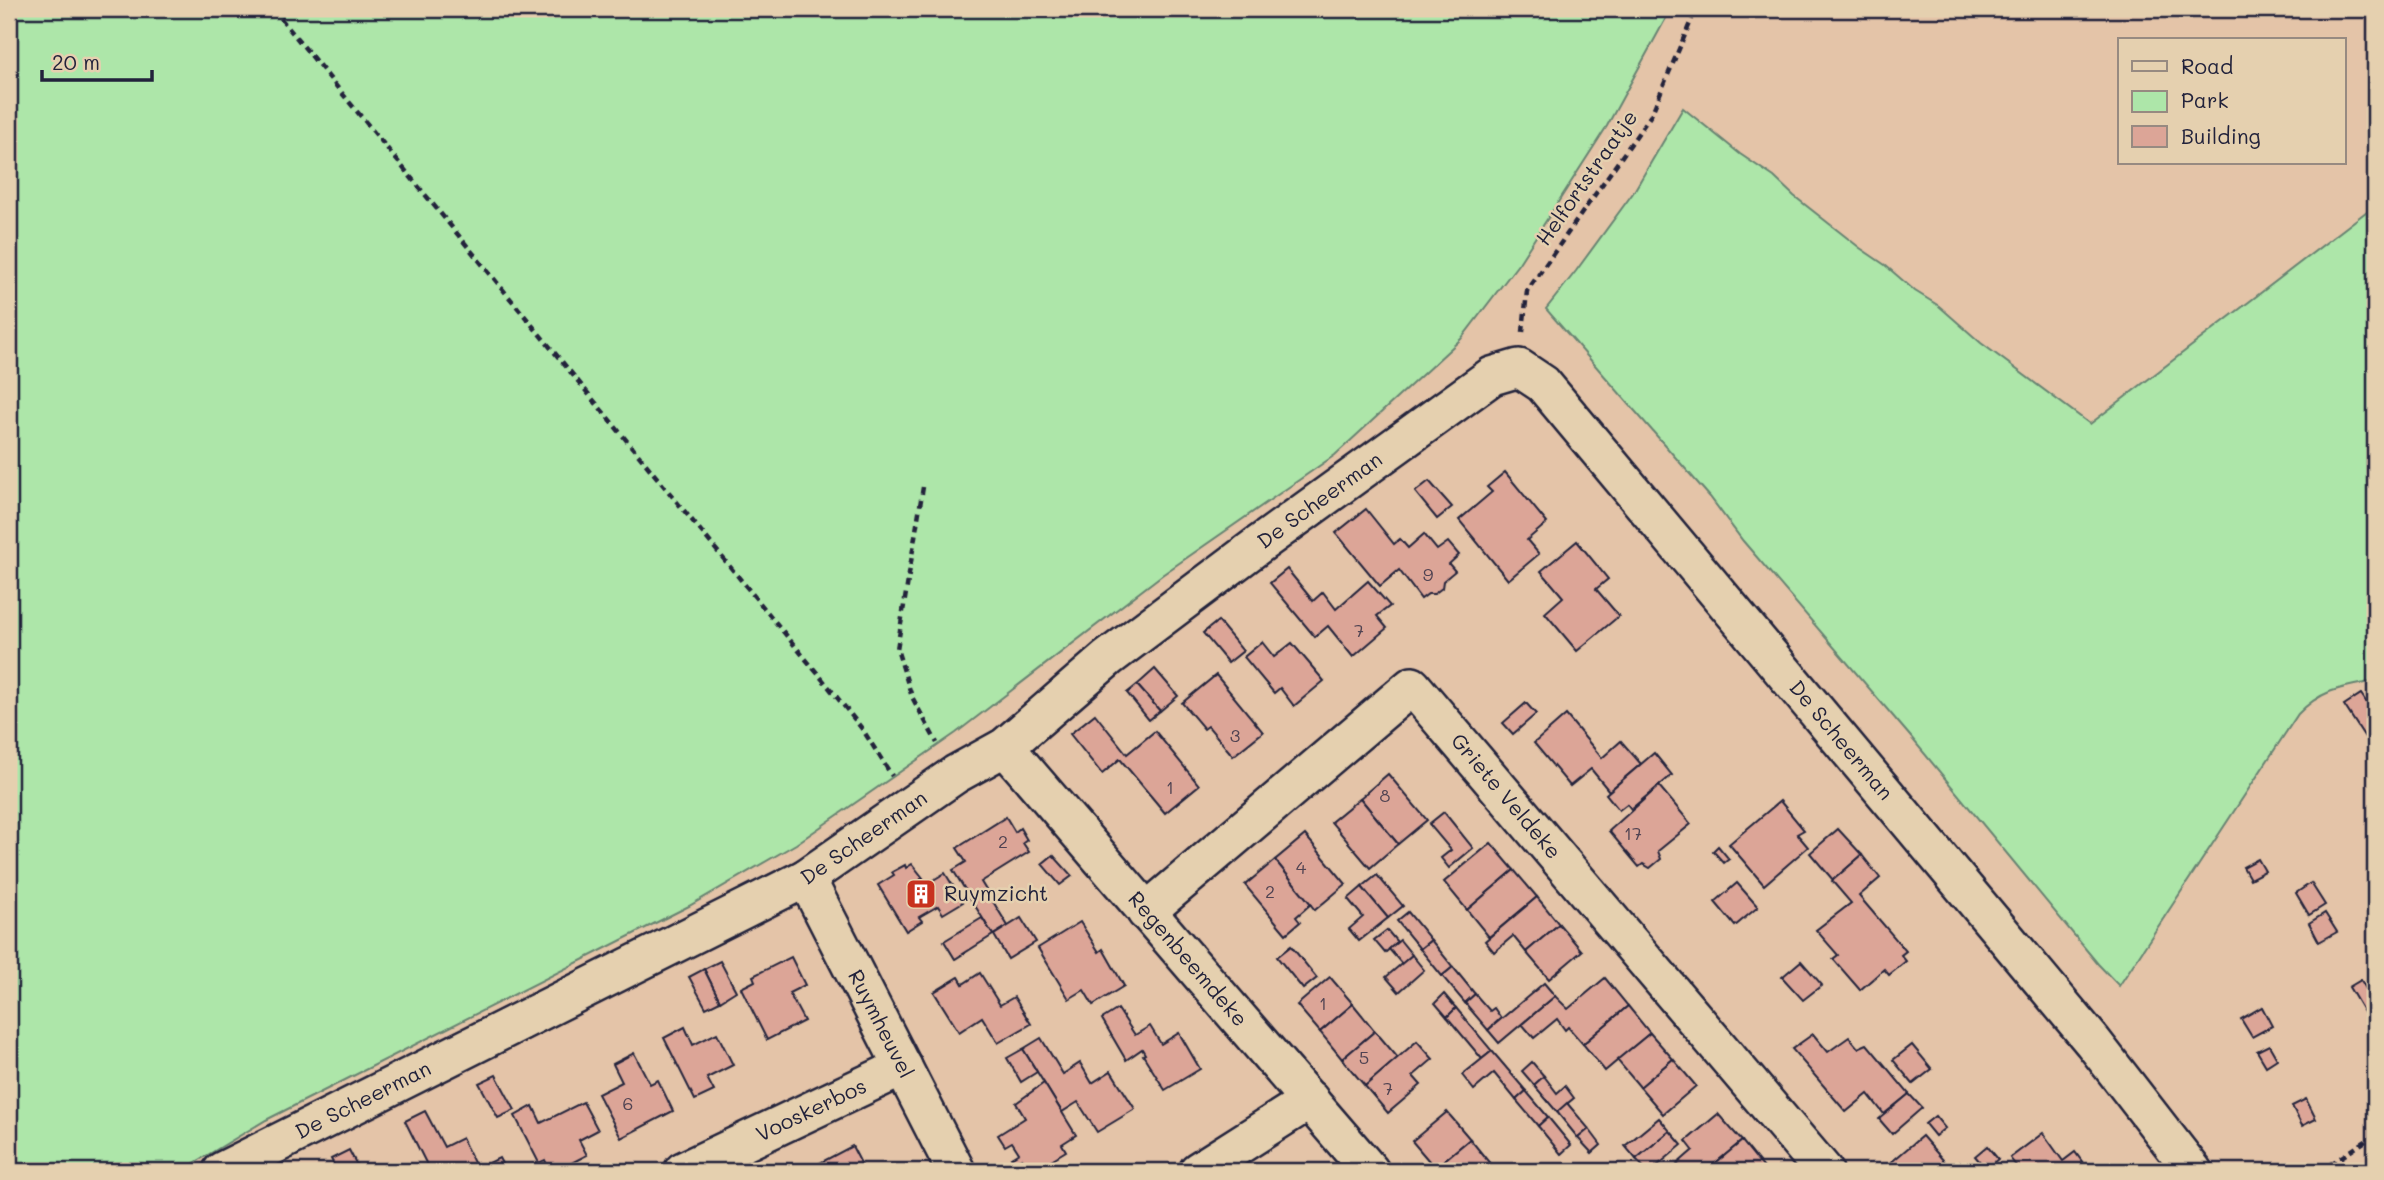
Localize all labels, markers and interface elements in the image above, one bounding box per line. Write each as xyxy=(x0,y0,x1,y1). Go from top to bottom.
scale bar xyxy=(42,38,152,82)
legend xyxy=(2118,38,2346,164)
text: 20 m xyxy=(52,48,100,75)
text: Road xyxy=(2181,52,2233,79)
text: Park xyxy=(2181,86,2229,113)
street label: Helfortstraatje xyxy=(1529,104,1642,250)
text: Building xyxy=(2181,122,2261,149)
street label: De Scheerman xyxy=(1251,445,1387,554)
house number: 9 xyxy=(1423,562,1434,586)
house number: 7 xyxy=(1354,618,1364,642)
street label: De Scheerman xyxy=(1784,674,1900,805)
house number: 3 xyxy=(1230,723,1240,747)
street label: Griete Veldeke xyxy=(1446,727,1568,864)
house number: 1 xyxy=(1166,775,1174,799)
street label: De Scheerman xyxy=(795,783,932,890)
house number: 8 xyxy=(1380,783,1391,807)
house number: 17 xyxy=(1624,821,1642,845)
house number: 2 xyxy=(998,829,1008,853)
house number: 4 xyxy=(1296,855,1307,879)
building icon: Ruymzicht xyxy=(904,877,938,911)
place label: Ruymzicht xyxy=(944,879,1048,906)
house number: 2 xyxy=(1265,879,1275,903)
street label: Regenbeemdeke xyxy=(1123,885,1254,1031)
street label: Ruymheuvel xyxy=(843,964,921,1082)
house number: 1 xyxy=(1319,991,1327,1015)
house number: 5 xyxy=(1359,1045,1369,1069)
street label: De Scheerman xyxy=(290,1053,435,1144)
street label: Vooskerbos xyxy=(751,1071,870,1147)
house number: 7 xyxy=(1383,1076,1393,1100)
house number: 6 xyxy=(623,1091,633,1115)

